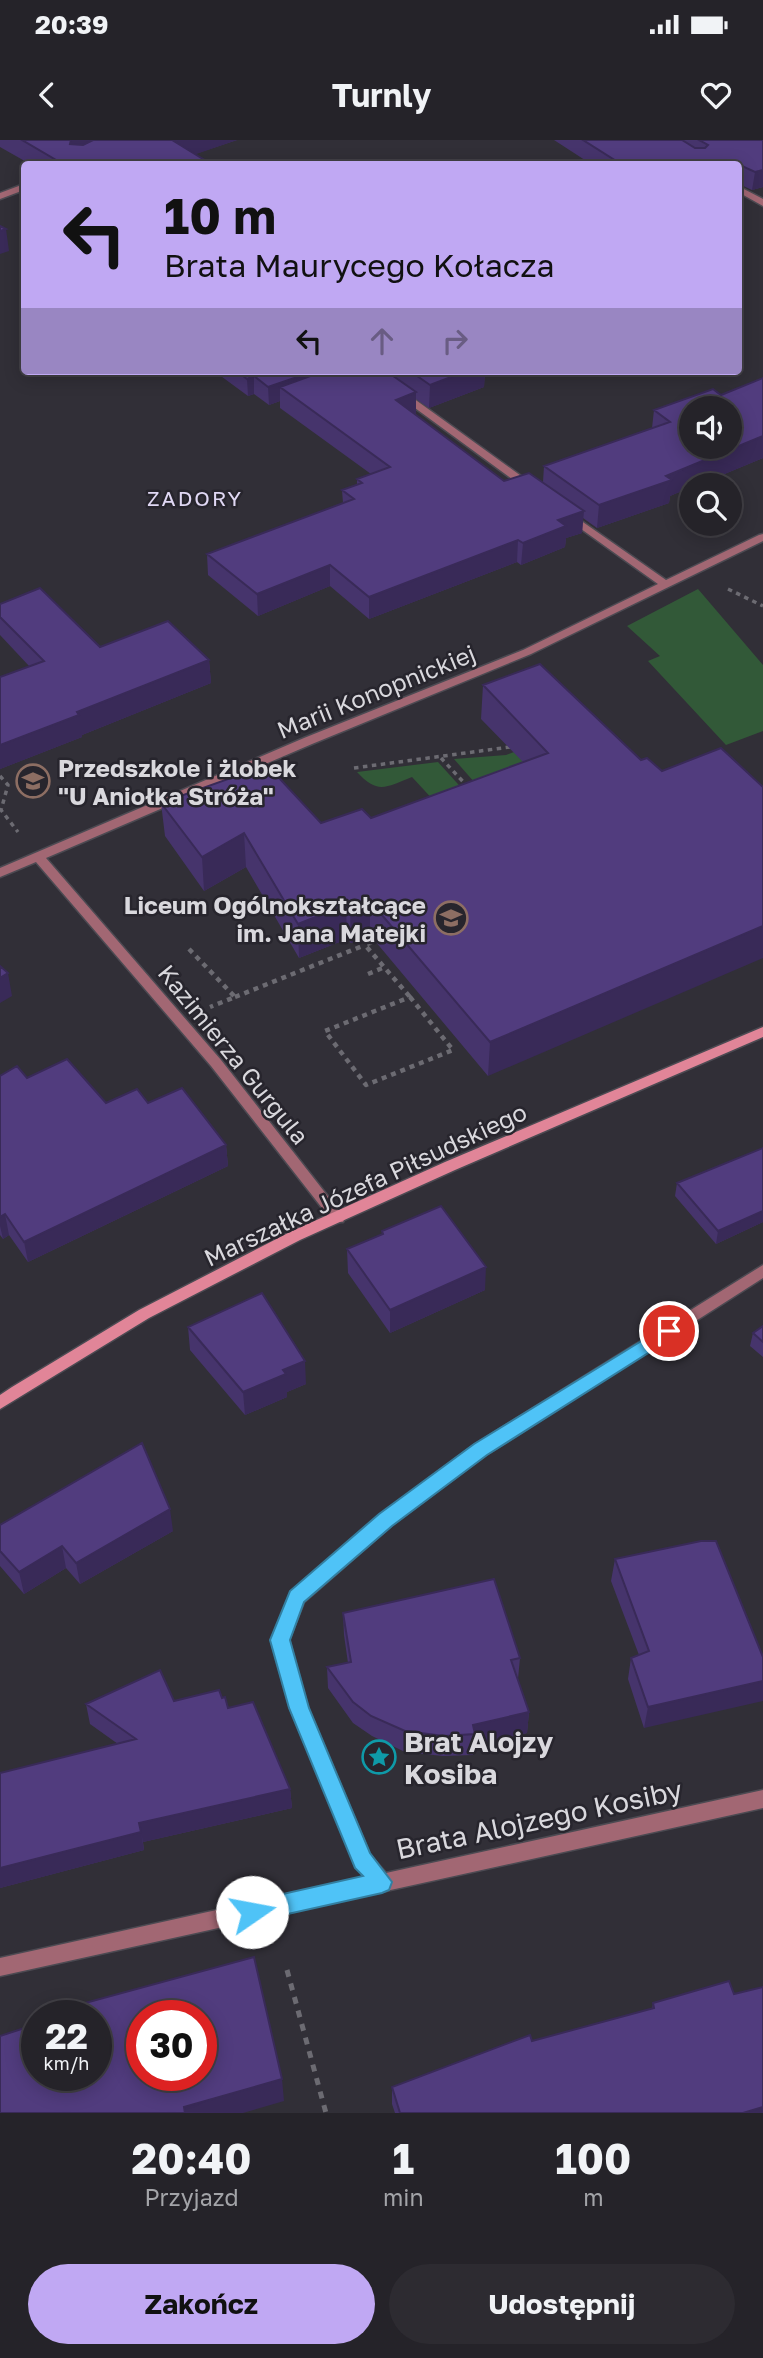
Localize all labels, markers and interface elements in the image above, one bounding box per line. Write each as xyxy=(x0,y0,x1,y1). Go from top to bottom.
text: 20:39 xyxy=(35,9,108,40)
icon: back xyxy=(28,76,66,114)
text: Turnly xyxy=(332,76,431,114)
icon: heart xyxy=(697,76,735,114)
text: 10 m xyxy=(164,186,276,245)
icon: left xyxy=(49,189,140,280)
text: Brata Maurycego Kołacza xyxy=(164,246,555,284)
icon: left xyxy=(290,322,328,360)
icon: ahead xyxy=(363,322,401,360)
icon: right xyxy=(436,322,474,360)
map controls xyxy=(679,396,742,536)
button: sound xyxy=(679,396,742,459)
button: search xyxy=(679,473,742,536)
district label: ZADORY xyxy=(147,485,243,511)
street label: Marii Konopnickiej xyxy=(273,638,479,744)
place label: Przedszkole i żlobek "U Aniołka Stróża" xyxy=(58,753,296,810)
school or university icon: Przedszkole i żlobek "U Aniołka Stróża" xyxy=(14,762,52,800)
place label: Liceum Ogólnokształcące im. Jana Matejki xyxy=(124,890,426,947)
school or university icon: Liceum Ogólnokształcące im. Jana Matejki xyxy=(432,899,470,937)
street label: Kazimierza Gurgula xyxy=(153,958,315,1150)
street label: Marszałka Józefa Piłsudskiego xyxy=(199,1096,531,1272)
pin xyxy=(639,1301,699,1361)
icon: arrive xyxy=(650,1312,688,1350)
place label: Brat Alojzy Kosiba xyxy=(404,1725,553,1790)
place icon: Brat Alojzy Kosiba xyxy=(360,1738,398,1776)
street label: Brata Alojzego Kosiby xyxy=(393,1772,686,1865)
position arrow xyxy=(215,1875,289,1949)
speed limit sign: 30 xyxy=(126,2000,217,2091)
text: 22 xyxy=(45,2015,88,2057)
text: km/h xyxy=(44,2052,89,2074)
text: 20:40 xyxy=(132,2133,251,2183)
text: 1 xyxy=(393,2133,414,2183)
text: 100 xyxy=(555,2133,631,2183)
text: Przyjazd xyxy=(144,2183,239,2211)
text: min xyxy=(383,2183,424,2211)
text: m xyxy=(583,2183,603,2211)
button: Zakończ xyxy=(28,2264,375,2344)
button: Udostępnij xyxy=(389,2264,735,2344)

